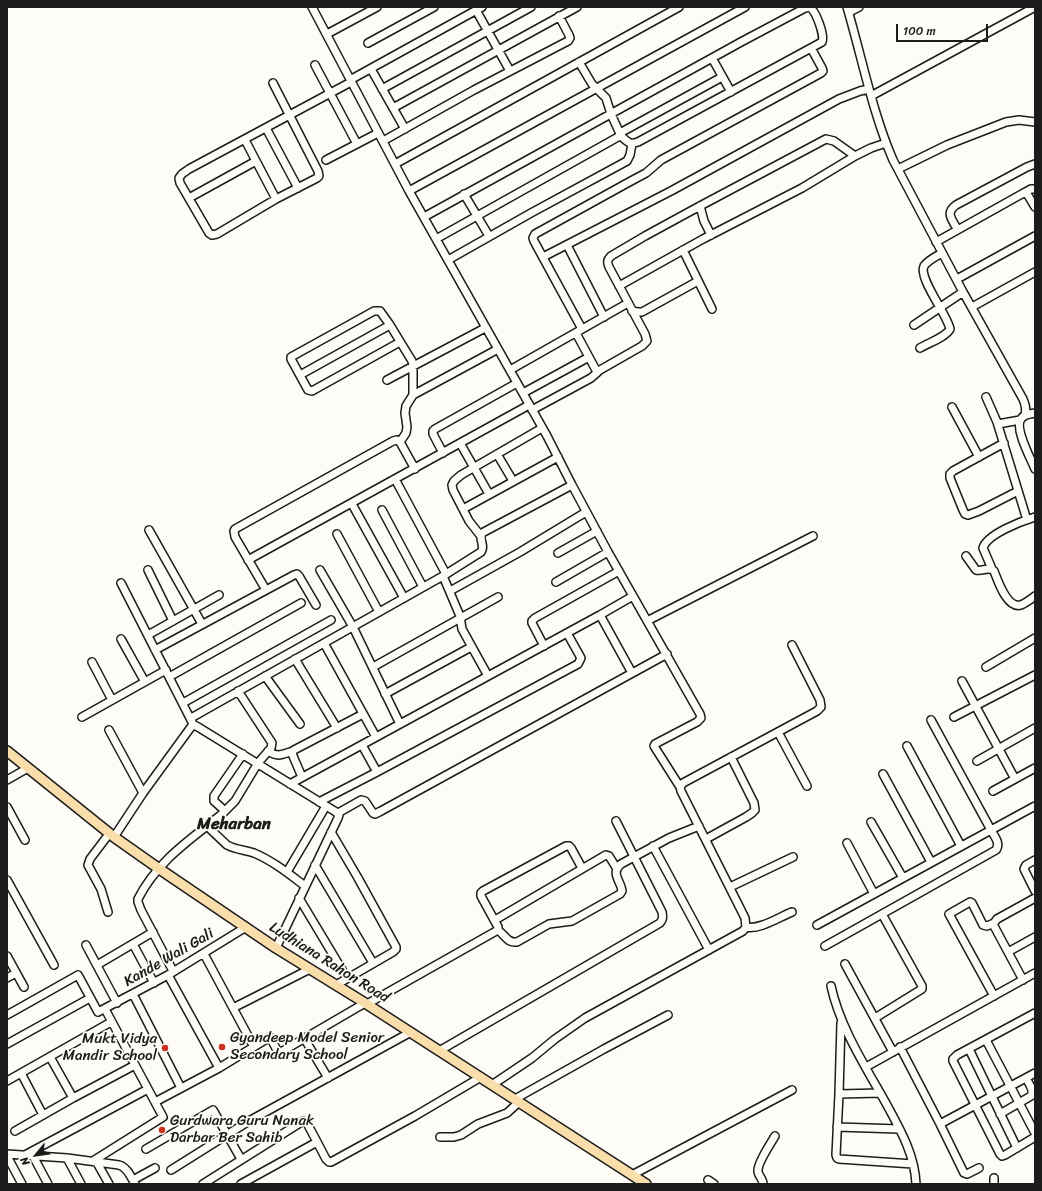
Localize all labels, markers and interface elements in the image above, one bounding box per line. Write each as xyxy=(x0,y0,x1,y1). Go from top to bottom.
scale bar xyxy=(898,16,990,42)
text: 100 m xyxy=(903,20,936,42)
district label: Meharban xyxy=(197,815,271,835)
street label: Ludhiana Rahon Road xyxy=(266,919,392,1007)
street label: Kande Wali Gali xyxy=(121,925,217,991)
place label: Gyandeep Model Senior Secondary School xyxy=(230,1029,384,1064)
place label: Mukt Vidya Mandir School xyxy=(63,1030,157,1065)
marker: Gyandeep Model Senior Secondary School xyxy=(217,1042,227,1052)
marker: Mukt Vidya Mandir School xyxy=(160,1043,170,1053)
place label: Gurdwara Guru Nanak Darbar Ber Sahib xyxy=(170,1112,314,1147)
marker: Gurdwara Guru Nanak Darbar Ber Sahib xyxy=(157,1125,167,1135)
north arrow xyxy=(16,1135,56,1175)
text: N xyxy=(15,1153,35,1169)

